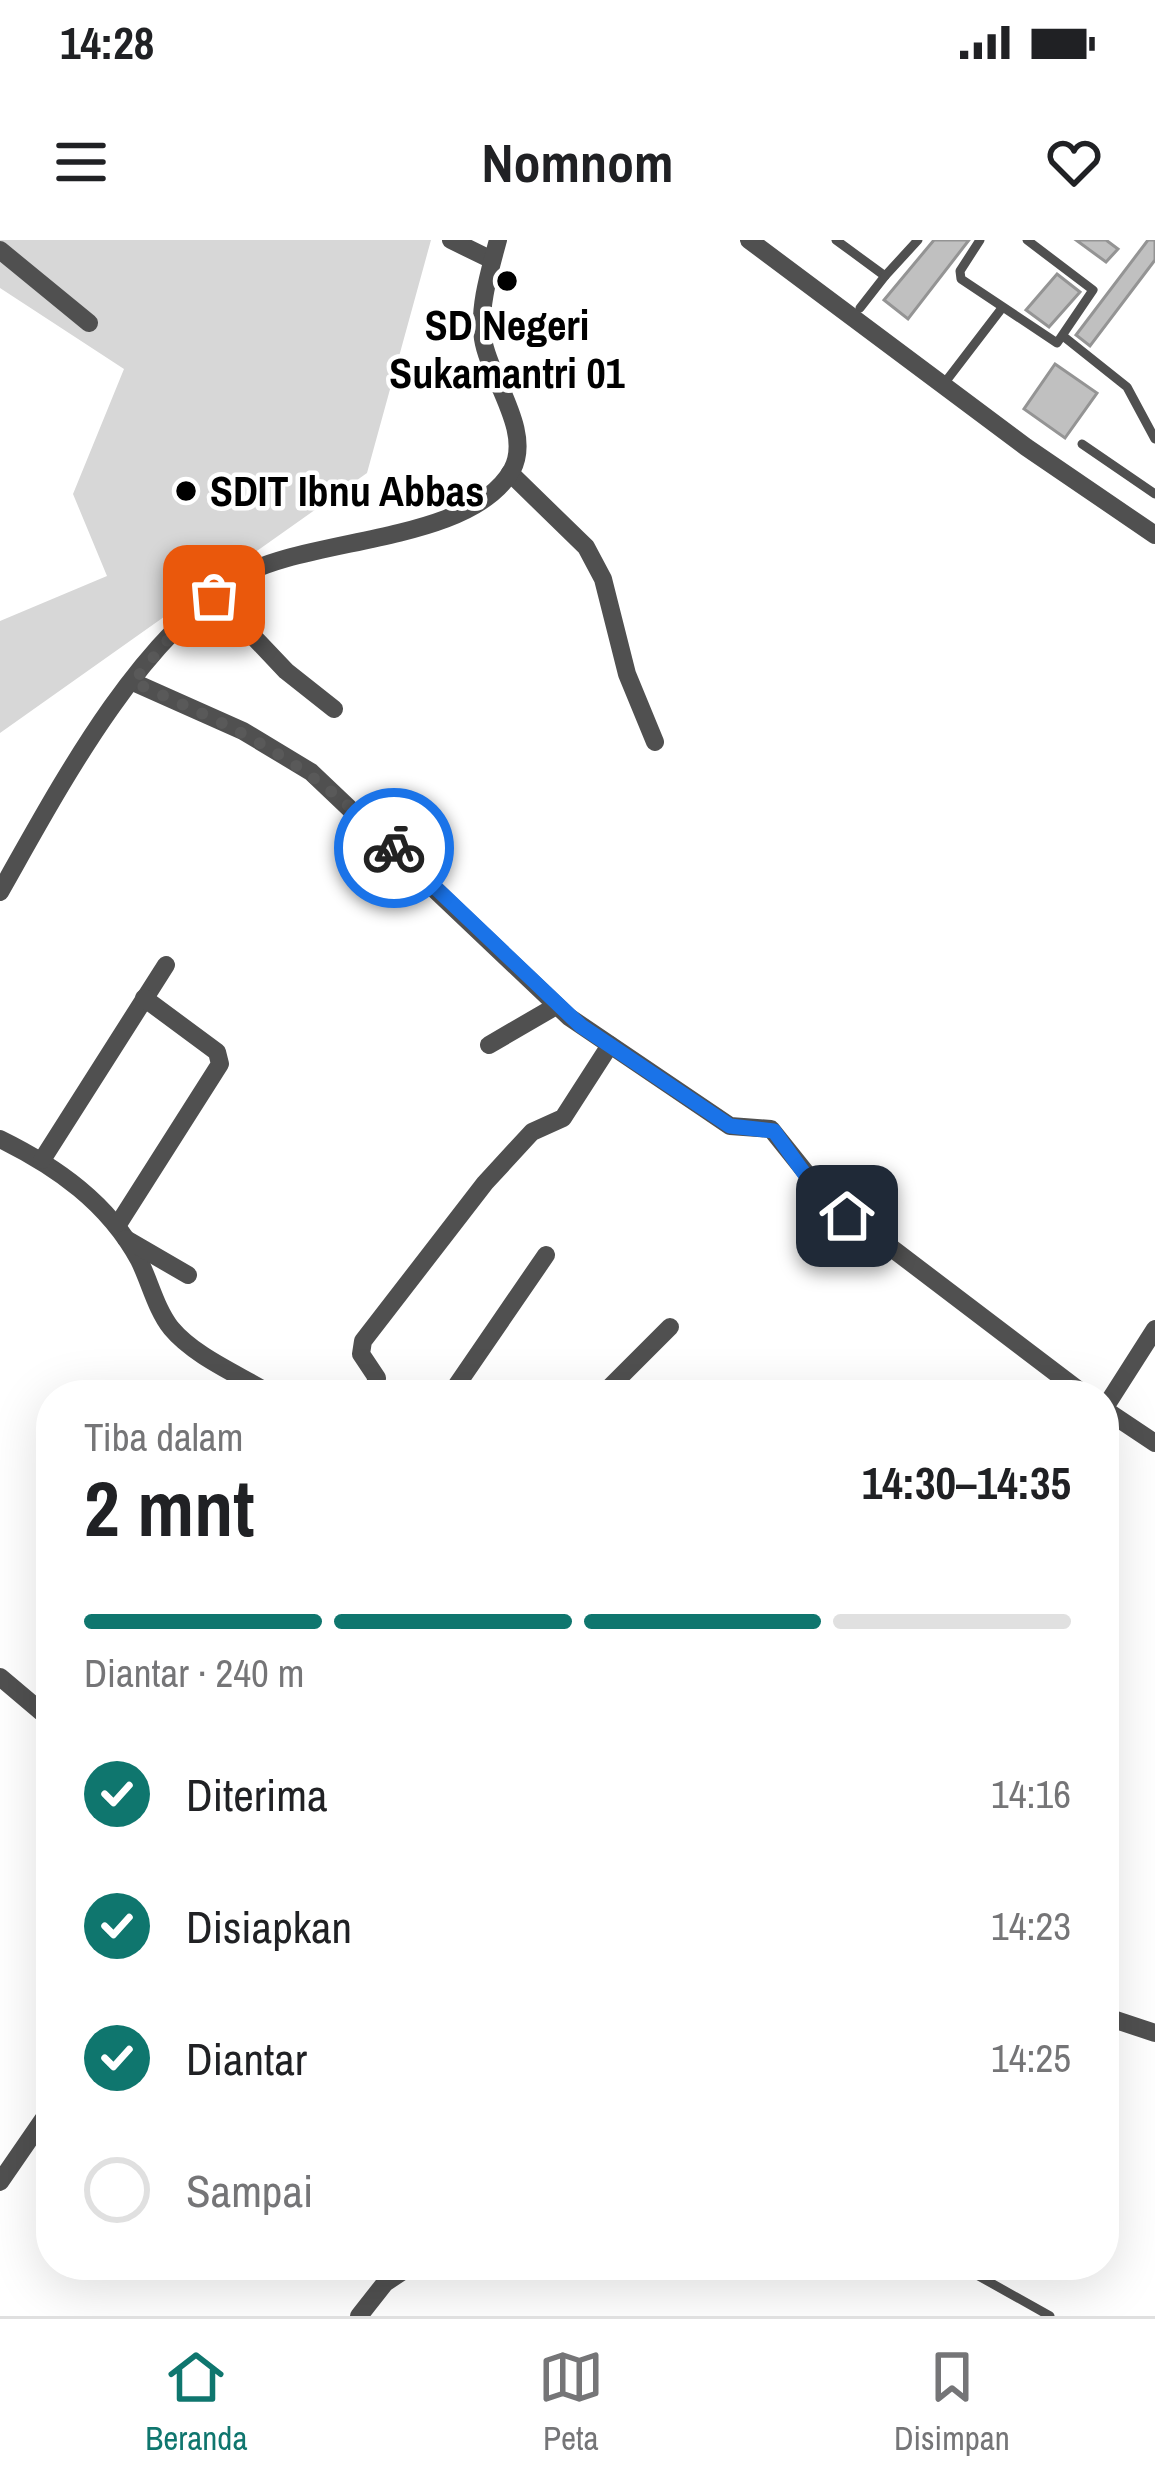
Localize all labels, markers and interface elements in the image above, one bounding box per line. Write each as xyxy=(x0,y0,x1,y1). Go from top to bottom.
text: 14:28 xyxy=(60,12,154,73)
text: Nomnom xyxy=(482,126,673,199)
icon: menu xyxy=(48,129,114,195)
icon: heart xyxy=(1041,129,1107,195)
marker: SD Negeri Sukamantri 01 xyxy=(494,268,520,294)
place label: SD Negeri Sukamantri 01 xyxy=(389,297,626,401)
place label: SDIT Ibnu Abbas xyxy=(210,463,484,519)
marker: SDIT Ibnu Abbas xyxy=(173,478,199,504)
pin xyxy=(163,545,265,647)
icon: bag xyxy=(181,563,247,629)
courier xyxy=(334,788,454,908)
icon: bike xyxy=(361,815,427,881)
pin xyxy=(796,1165,898,1267)
icon: home xyxy=(814,1183,880,1249)
text: Tiba dalam xyxy=(84,1411,243,1463)
text: 14:30–14:35 xyxy=(862,1452,1071,1513)
text: 2 mnt xyxy=(84,1455,255,1560)
text: Diantar · 240 m xyxy=(84,1647,304,1699)
icon: check xyxy=(84,1761,150,1827)
text: Diterima xyxy=(186,1764,327,1825)
text: 14:16 xyxy=(991,1768,1071,1820)
icon: check xyxy=(84,1893,150,1959)
text: Disiapkan xyxy=(186,1896,352,1957)
text: 14:23 xyxy=(991,1900,1071,1952)
icon: check xyxy=(84,2025,150,2091)
text: Diantar xyxy=(186,2028,307,2089)
text: 14:25 xyxy=(991,2032,1071,2084)
text: Sampai xyxy=(186,2160,313,2221)
tab: Beranda xyxy=(145,2344,247,2460)
tab: Peta xyxy=(538,2344,604,2460)
tab: Disimpan xyxy=(894,2344,1010,2460)

